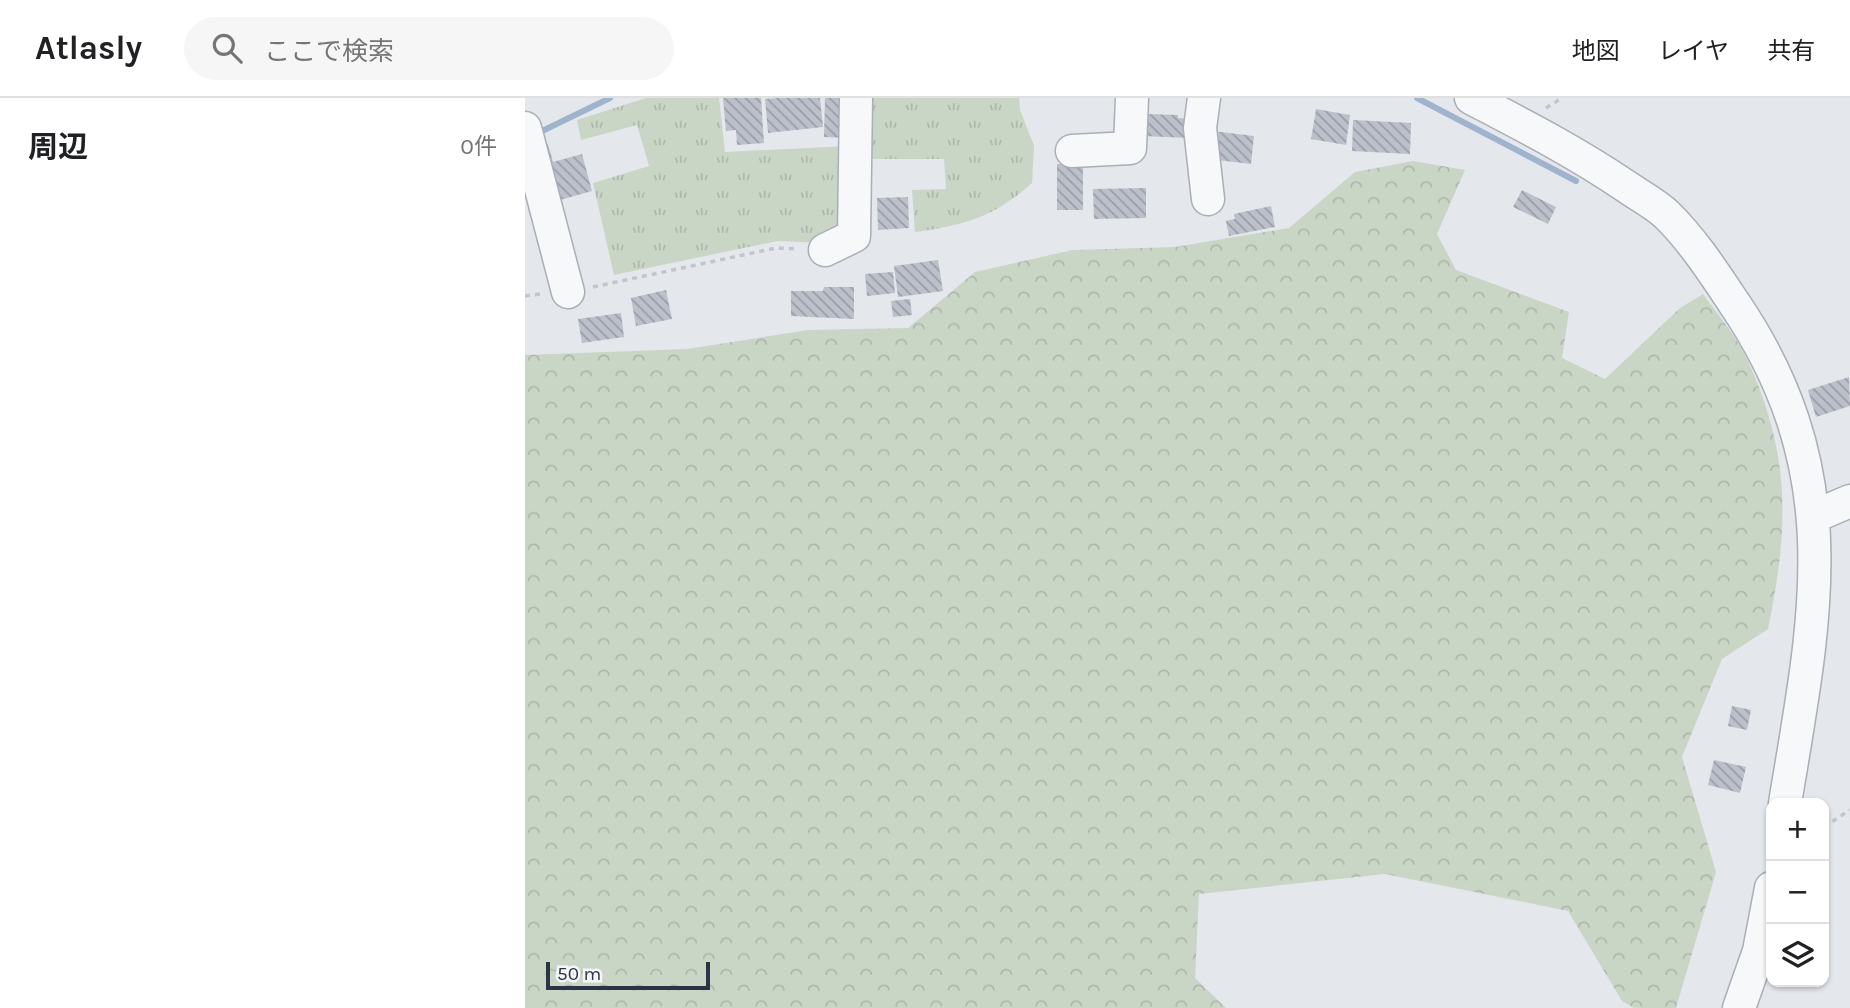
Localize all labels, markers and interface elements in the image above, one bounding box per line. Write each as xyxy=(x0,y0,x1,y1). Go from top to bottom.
search box xyxy=(184,17,674,80)
text: Atlasly xyxy=(35,29,142,67)
icon: search xyxy=(208,29,246,67)
text: ここで検索 xyxy=(264,36,394,67)
text: 地図 xyxy=(1572,37,1620,65)
text: レイヤ xyxy=(1658,37,1729,65)
text: 共有 xyxy=(1767,37,1815,65)
text: 周辺 xyxy=(28,129,88,165)
text: 0件 xyxy=(460,133,497,160)
map controls xyxy=(1766,798,1829,987)
button: + xyxy=(1766,798,1829,861)
button: − xyxy=(1766,861,1829,924)
button: layers xyxy=(1766,924,1829,987)
scale bar xyxy=(546,959,711,991)
text: 50 m xyxy=(557,963,601,985)

